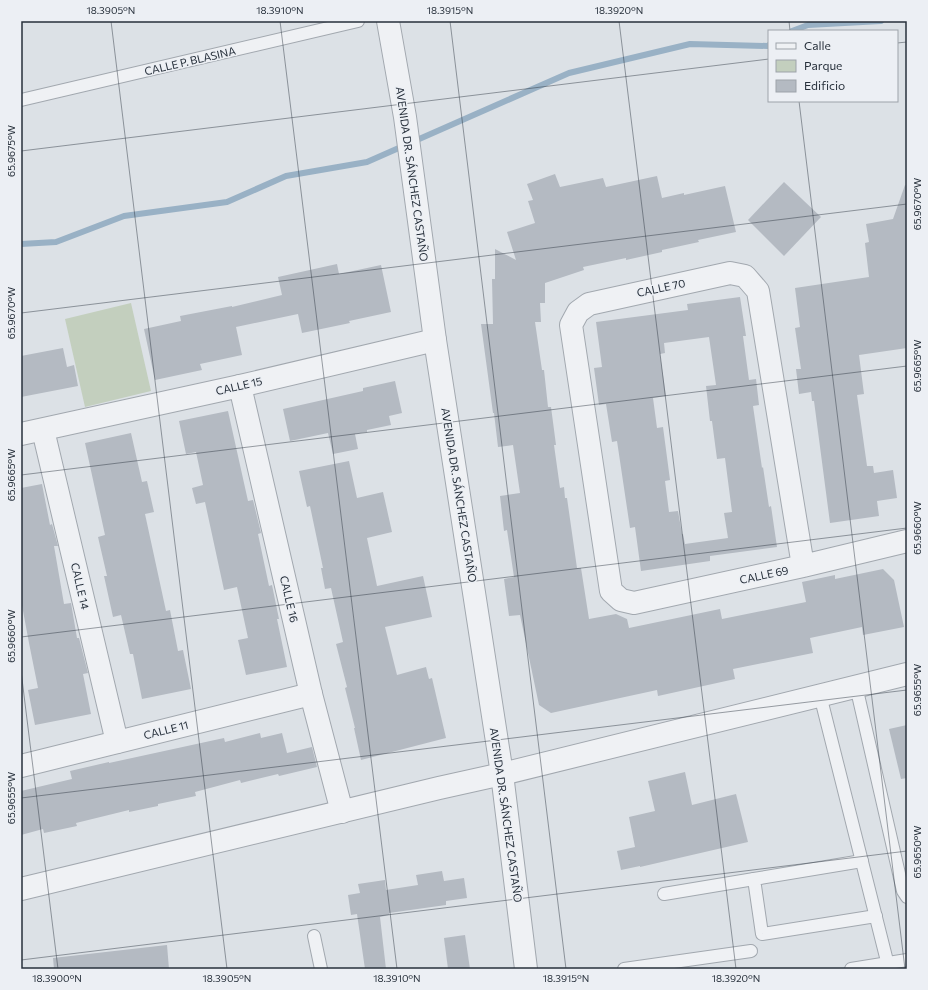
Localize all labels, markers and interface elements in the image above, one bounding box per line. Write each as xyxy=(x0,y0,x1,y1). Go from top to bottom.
text: 18.3905°N xyxy=(87,4,135,16)
text: 18.3910°N xyxy=(256,4,304,16)
text: 18.3915°N xyxy=(427,4,473,16)
text: 18.3920°N xyxy=(595,4,643,16)
legend xyxy=(768,30,898,102)
text: Calle xyxy=(804,38,831,52)
street label: CALLE P. BLASINA xyxy=(143,44,237,77)
text: Parque xyxy=(804,58,842,72)
text: Edificio xyxy=(804,78,845,92)
street label: AVENIDA DR. SÁNCHEZ CASTAÑO xyxy=(394,86,432,262)
text: 65.9675°W xyxy=(5,125,17,177)
text: 65.9670°W xyxy=(911,178,923,230)
street label: CALLE 70 xyxy=(635,276,686,299)
text: 65.9670°W xyxy=(5,287,17,339)
text: 65.9665°W xyxy=(911,340,923,392)
street label: CALLE 15 xyxy=(214,374,263,397)
street label: AVENIDA DR. SÁNCHEZ CASTAÑO xyxy=(439,407,481,583)
text: 65.9665°W xyxy=(5,449,17,501)
text: 65.9660°W xyxy=(911,501,923,555)
street label: CALLE 14 xyxy=(69,561,92,611)
street label: CALLE 69 xyxy=(738,563,790,586)
street label: CALLE 16 xyxy=(278,574,301,624)
text: 65.9660°W xyxy=(5,609,17,663)
text: 65.9655°W xyxy=(911,664,923,716)
street label: CALLE 11 xyxy=(142,718,190,741)
street label: AVENIDA DR. SÁNCHEZ CASTAÑO xyxy=(488,727,526,903)
text: 65.9655°W xyxy=(5,772,17,824)
text: 65.9650°W xyxy=(911,825,923,879)
text: 18.3900°N xyxy=(32,972,82,984)
text: 18.3905°N xyxy=(203,972,251,984)
text: 18.3910°N xyxy=(373,972,421,984)
text: 18.3915°N xyxy=(543,972,589,984)
text: 18.3920°N xyxy=(712,972,760,984)

